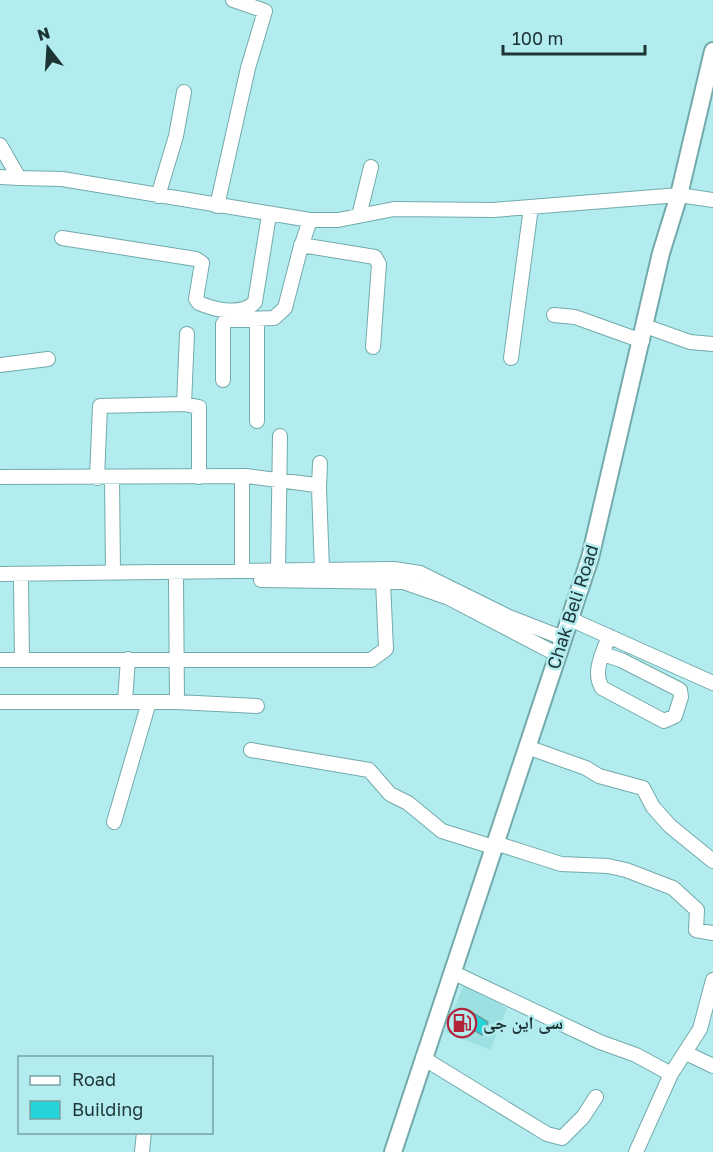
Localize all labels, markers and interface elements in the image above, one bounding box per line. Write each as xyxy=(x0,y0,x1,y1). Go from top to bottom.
north arrow xyxy=(18,18,78,78)
scale bar xyxy=(503,18,646,56)
text: N xyxy=(35,22,52,45)
text: 100 m xyxy=(512,27,563,49)
street label: Chak Beli Road xyxy=(542,542,603,672)
fuel station icon: سی این جی xyxy=(446,1007,478,1039)
place label: سی این جی xyxy=(483,1011,563,1034)
legend xyxy=(18,1056,213,1134)
text: Road xyxy=(72,1068,116,1090)
text: Building xyxy=(72,1098,143,1120)

